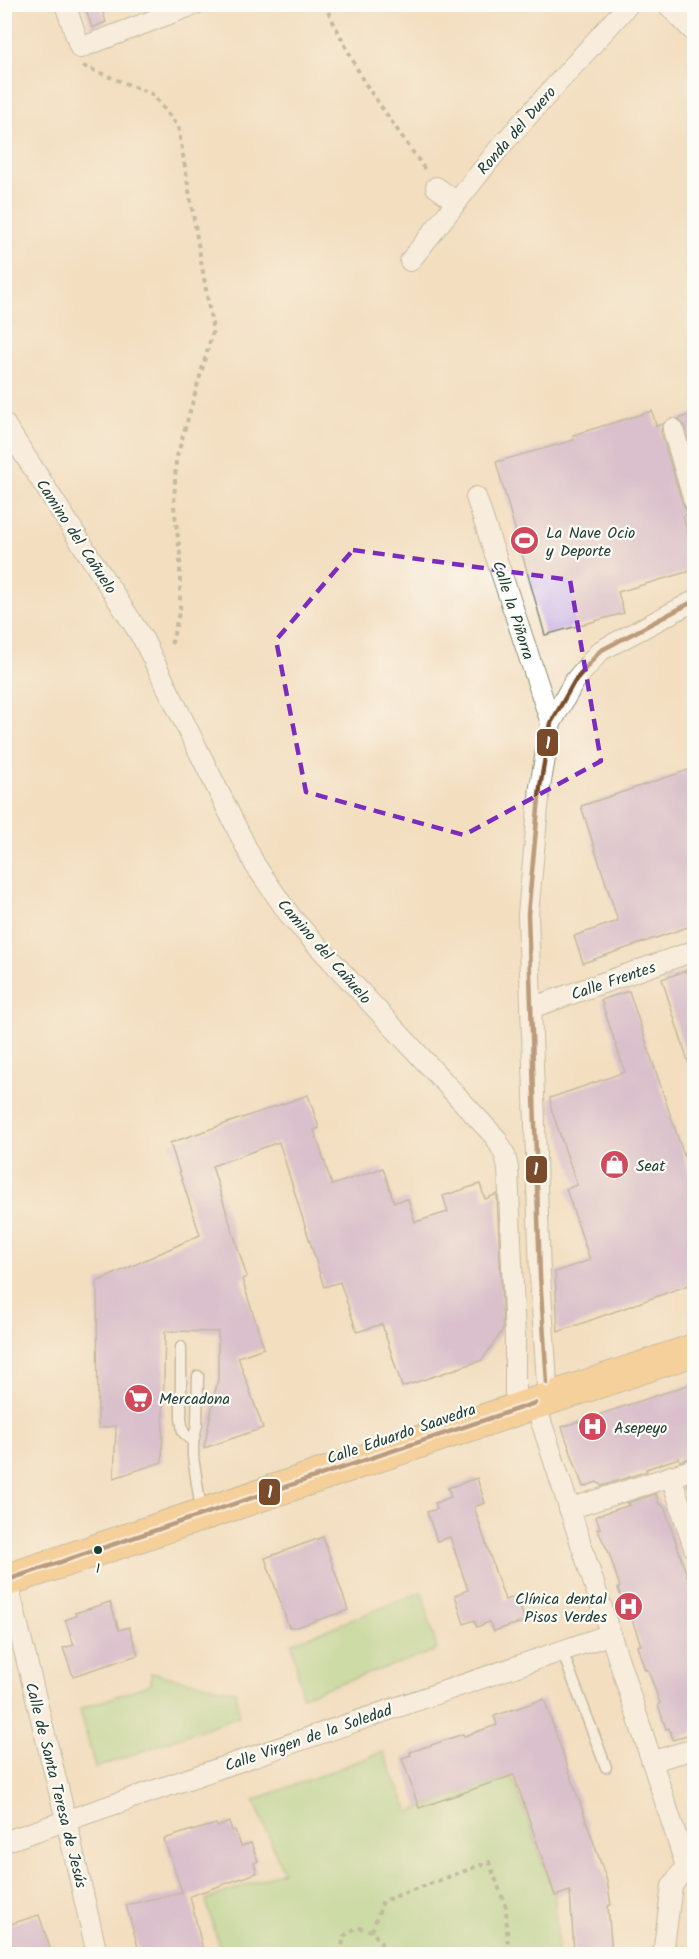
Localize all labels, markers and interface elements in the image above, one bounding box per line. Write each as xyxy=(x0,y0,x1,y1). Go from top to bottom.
street label: Ronda del Duero xyxy=(472,81,563,181)
street label: Camino del Cañuelo xyxy=(29,474,122,599)
place label: La Nave Ocio y Deporte xyxy=(545,521,635,564)
sports icon: La Nave Ocio y Deporte xyxy=(509,525,541,557)
street label: Calle la Piñorra xyxy=(485,558,540,663)
line badge: 1 xyxy=(536,728,559,757)
text: 1 xyxy=(546,732,551,757)
street label: Camino del Cañuelo xyxy=(271,894,377,1010)
street label: Calle Frentes xyxy=(568,955,659,1008)
shop icon: Seat xyxy=(599,1149,631,1181)
place label: Seat xyxy=(636,1154,666,1179)
line badge: 1 xyxy=(525,1155,548,1184)
text: 1 xyxy=(534,1158,539,1183)
supermarket icon: Mercadona xyxy=(122,1382,154,1414)
place label: Mercadona xyxy=(159,1387,230,1412)
street label: Calle Eduardo Saavedra xyxy=(324,1397,479,1472)
hospital icon: Asepeyo xyxy=(577,1411,609,1443)
place label: Asepeyo xyxy=(614,1416,667,1441)
line badge: 1 xyxy=(258,1478,281,1506)
text: 1 xyxy=(268,1481,273,1506)
marker: 1 xyxy=(92,1544,104,1556)
place label: 1 xyxy=(96,1558,100,1580)
place label: Clínica dental Pisos Verdes xyxy=(515,1587,607,1630)
hospital icon: Clínica dental Pisos Verdes xyxy=(612,1591,644,1623)
street label: Calle de Santa Teresa de Jesús xyxy=(18,1680,93,1891)
street label: Calle Virgen de la Soledad xyxy=(221,1698,397,1779)

